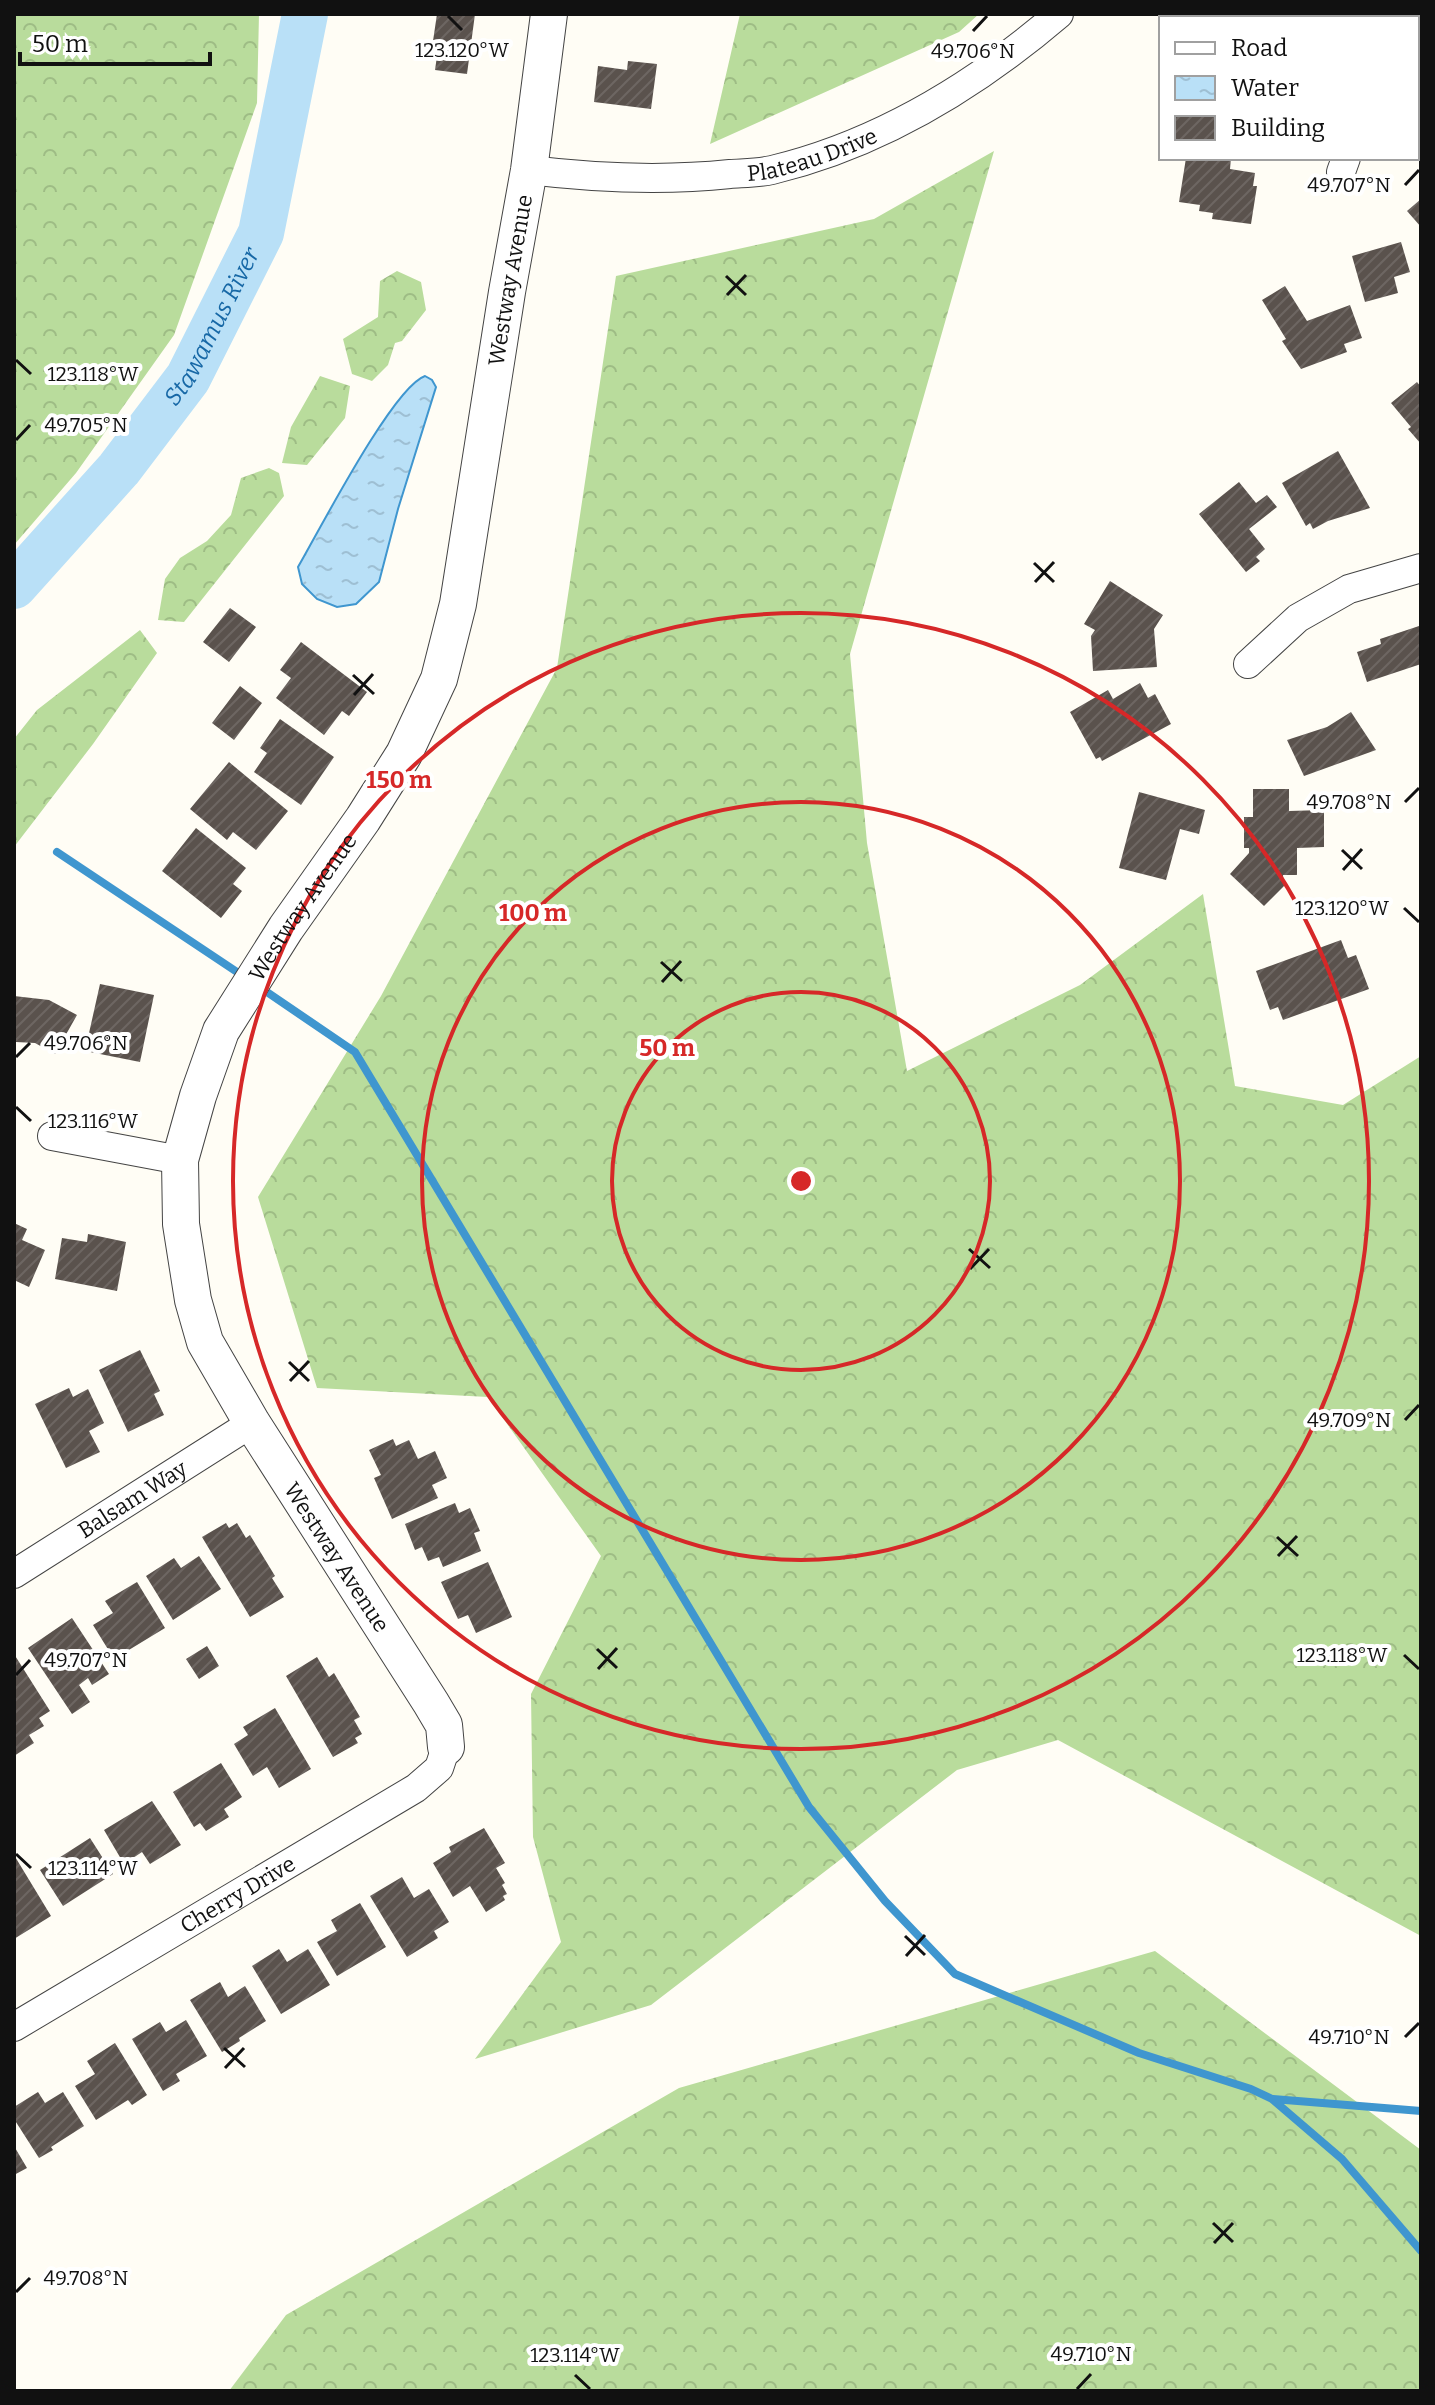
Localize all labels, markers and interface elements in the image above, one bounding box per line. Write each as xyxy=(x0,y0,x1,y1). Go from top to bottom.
scale bar xyxy=(20,16,210,66)
legend xyxy=(1159,16,1419,160)
text: 50 m xyxy=(32,30,88,58)
text: Road xyxy=(1231,34,1287,62)
text: 123.120°W xyxy=(415,38,509,62)
text: 49.706°N xyxy=(931,39,1015,63)
text: Water xyxy=(1231,74,1299,102)
text: Building xyxy=(1231,114,1325,142)
street label: Plateau Drive xyxy=(746,122,881,187)
text: 49.707°N xyxy=(1307,173,1391,197)
street label: Westway Avenue xyxy=(483,192,538,368)
water label: Stawamus River xyxy=(158,242,266,411)
text: 123.118°W xyxy=(48,362,139,386)
text: 49.705°N xyxy=(44,413,128,437)
text: 150 m xyxy=(366,766,432,794)
text: 49.708°N xyxy=(1307,790,1392,814)
street label: Westway Avenue xyxy=(243,828,363,986)
text: 123.120°W xyxy=(1295,896,1389,920)
text: 100 m xyxy=(499,899,567,927)
text: 49.706°N xyxy=(44,1031,128,1055)
text: 50 m xyxy=(639,1034,695,1062)
text: 123.116°W xyxy=(48,1109,138,1133)
centre of rings xyxy=(787,1167,815,1195)
text: 49.709°N xyxy=(1307,1408,1391,1432)
street label: Balsam Way xyxy=(73,1455,192,1544)
street label: Westway Avenue xyxy=(278,1477,395,1637)
text: 123.118°W xyxy=(1297,1643,1388,1667)
text: 49.707°N xyxy=(44,1648,128,1672)
street label: Cherry Drive xyxy=(175,1850,300,1939)
text: 123.114°W xyxy=(48,1856,138,1880)
text: 49.710°N xyxy=(1309,2025,1390,2049)
text: 49.708°N xyxy=(44,2266,129,2290)
text: 49.710°N xyxy=(1051,2342,1132,2366)
text: 123.114°W xyxy=(530,2343,620,2367)

